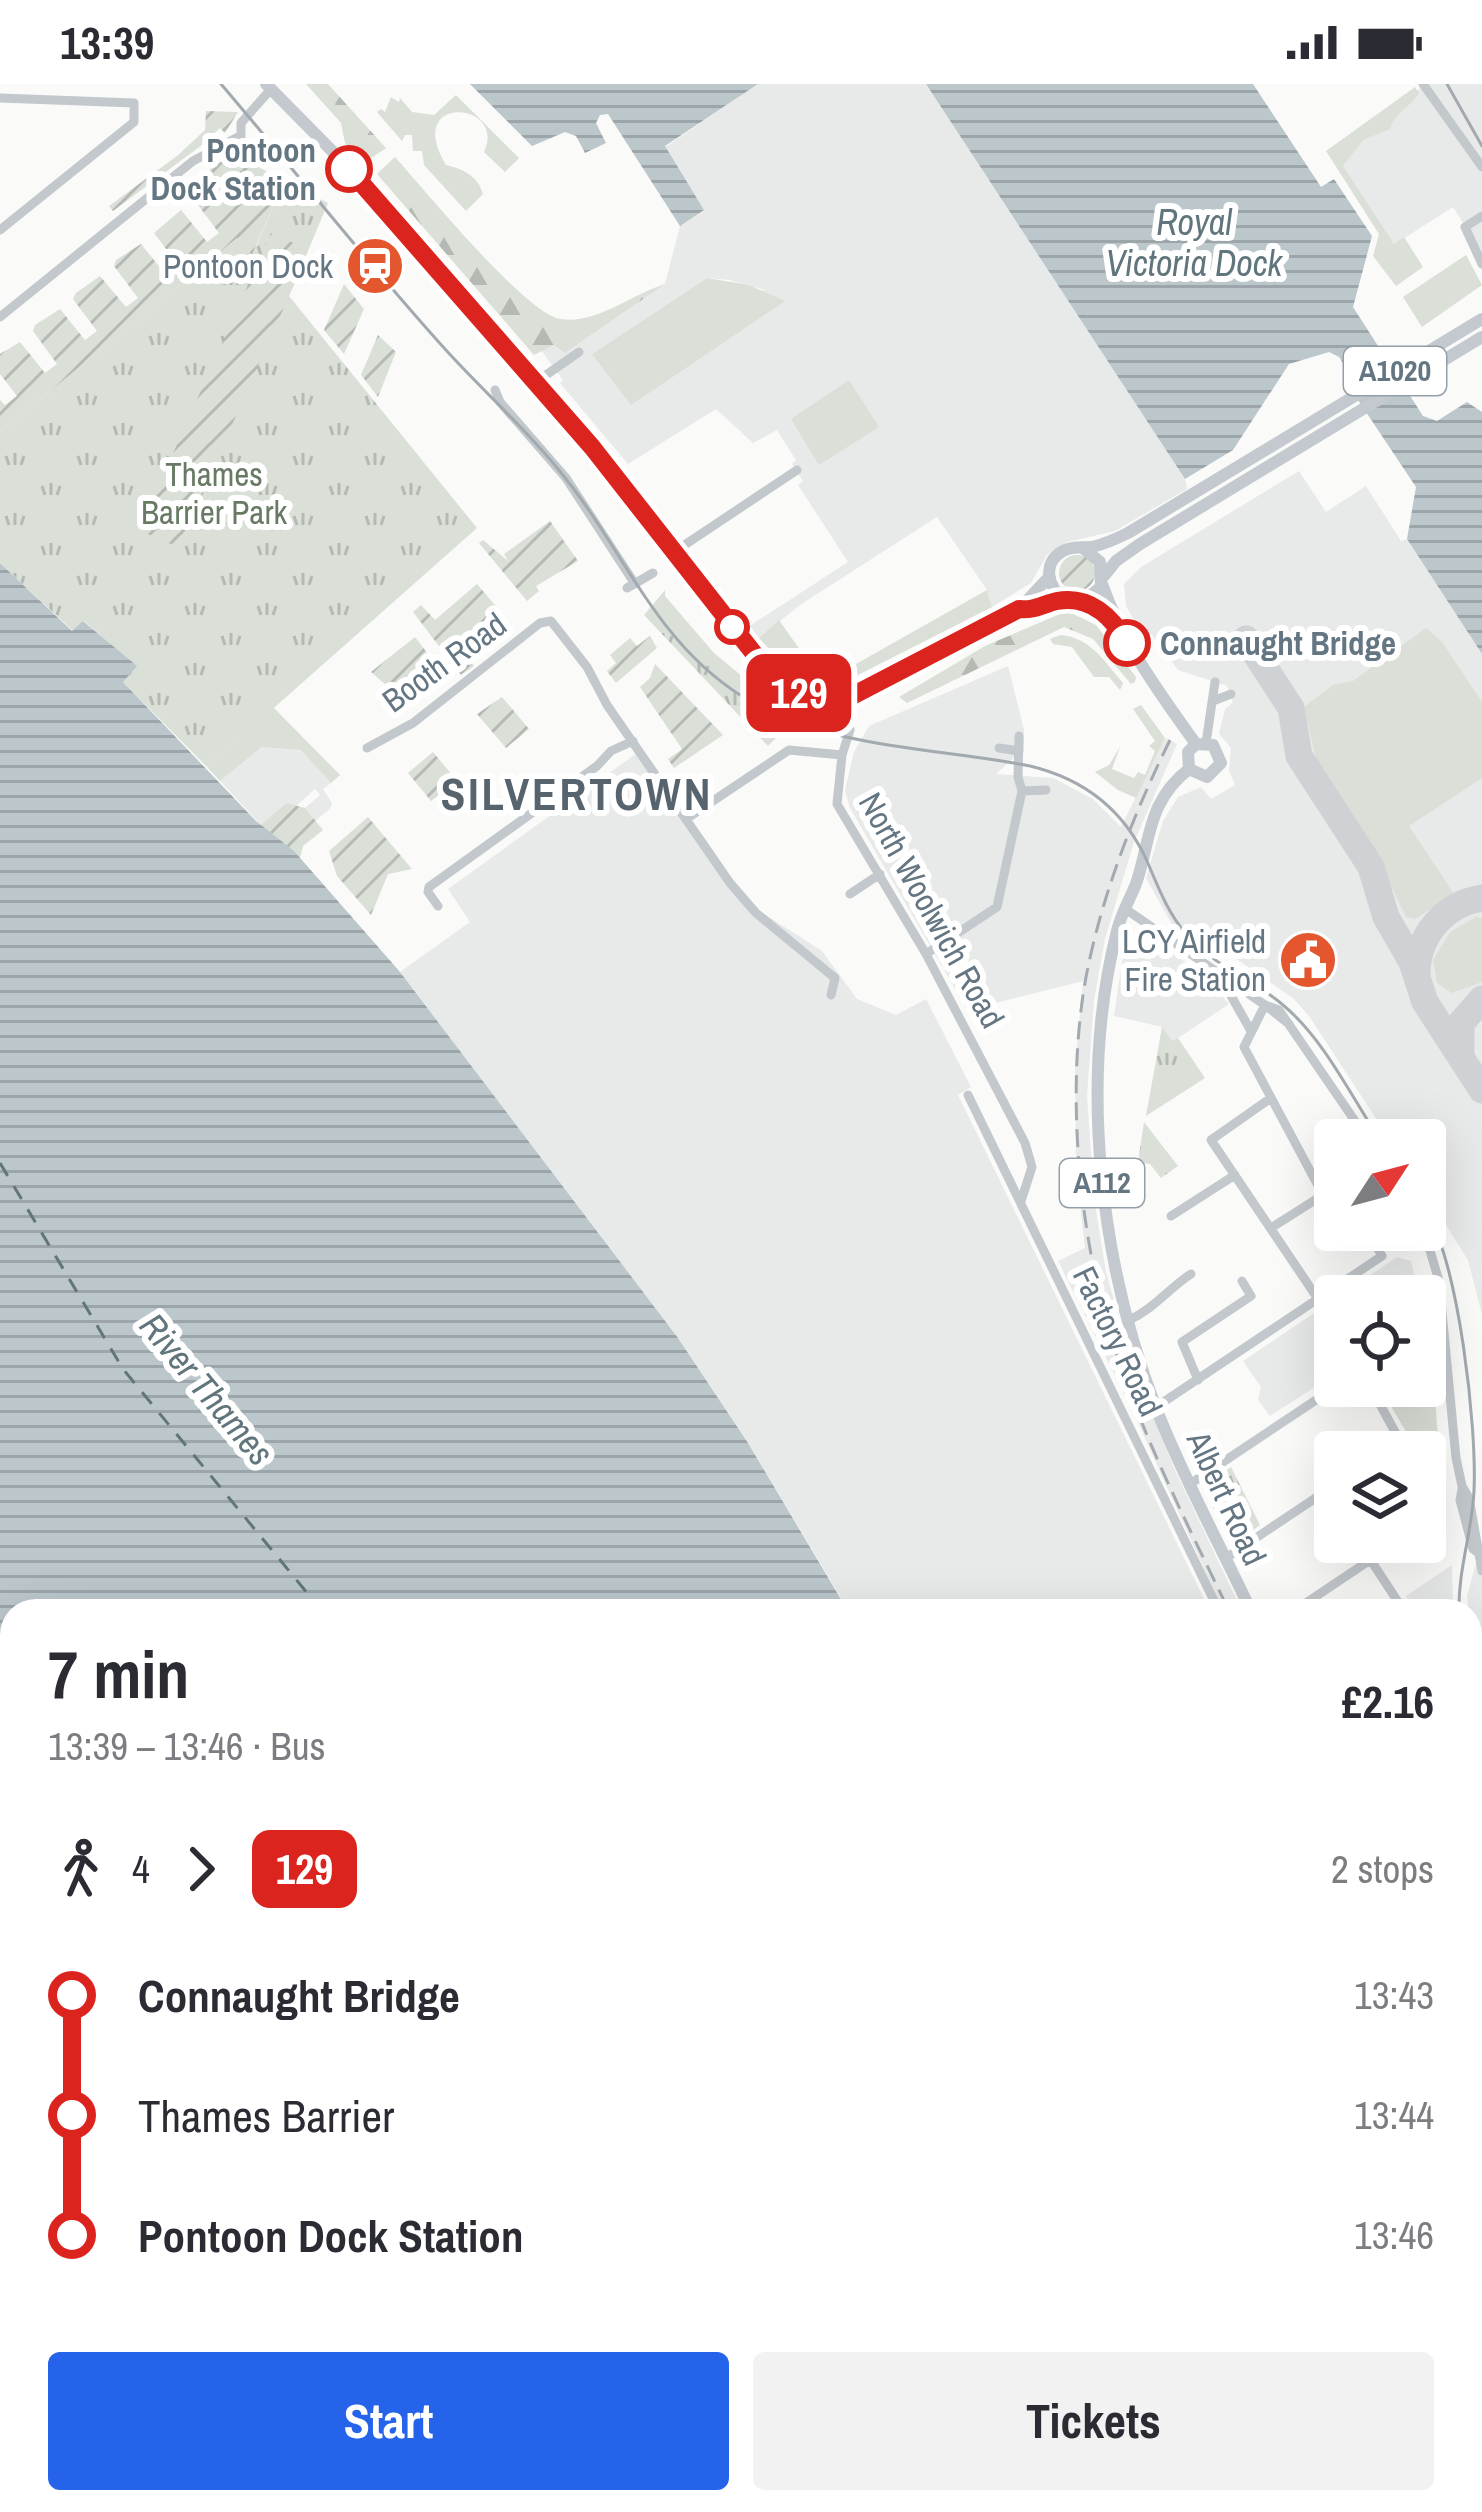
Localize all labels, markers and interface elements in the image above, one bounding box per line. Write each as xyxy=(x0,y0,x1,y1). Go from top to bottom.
text: 13:39 xyxy=(60,12,154,73)
place label: Pontoon Dock Station xyxy=(151,128,316,210)
marker: Pontoon Dock Station xyxy=(327,147,371,191)
water label: Royal Victoria Dock xyxy=(1106,198,1284,287)
station icon: Pontoon Dock xyxy=(344,235,406,297)
place label: Pontoon Dock xyxy=(163,244,333,288)
road number: A1020 xyxy=(1344,347,1446,395)
park label: Thames Barrier Park xyxy=(141,452,287,534)
street label: Booth Road xyxy=(373,602,515,722)
unlabelled marker xyxy=(716,611,748,643)
marker: Connaught Bridge xyxy=(1105,621,1149,665)
place label: Connaught Bridge xyxy=(1160,621,1396,665)
line badge: 129 xyxy=(730,654,868,732)
text: 129 xyxy=(770,665,828,721)
district label: SILVERTOWN xyxy=(441,763,713,824)
street label: North Woolwich Road xyxy=(849,784,1015,1036)
place label: LCY Airfield Fire Station xyxy=(1122,919,1266,1001)
public building icon: LCY Airfield Fire Station xyxy=(1277,929,1339,991)
north arrow xyxy=(1314,1119,1446,1251)
map controls xyxy=(1314,1119,1446,1563)
road number: A112 xyxy=(1060,1159,1144,1207)
street label: Factory Road xyxy=(1063,1259,1173,1423)
button: locate xyxy=(1314,1275,1446,1407)
water label: River Thames xyxy=(129,1303,285,1475)
street label: Albert Road xyxy=(1176,1423,1277,1572)
button: layers xyxy=(1314,1431,1446,1563)
text: 7 min xyxy=(48,1630,189,1719)
text: £2.16 xyxy=(1342,1671,1434,1732)
text: 13:39 – 13:46 · Bus xyxy=(48,1720,325,1772)
icon: walk xyxy=(48,1836,114,1902)
icon: forward xyxy=(168,1836,234,1902)
text: 129 xyxy=(276,1841,333,1897)
text: 4 xyxy=(132,1843,150,1895)
text: 2 stops xyxy=(1331,1843,1434,1895)
text: Connaught Bridge xyxy=(138,1965,460,2026)
text: 13:43 xyxy=(1354,1969,1434,2021)
text: Thames Barrier xyxy=(138,2085,394,2146)
text: 13:44 xyxy=(1354,2089,1434,2141)
text: Pontoon Dock Station xyxy=(138,2205,523,2266)
text: 13:46 xyxy=(1354,2209,1434,2261)
button: Start xyxy=(48,2352,729,2490)
button: Tickets xyxy=(753,2352,1434,2490)

